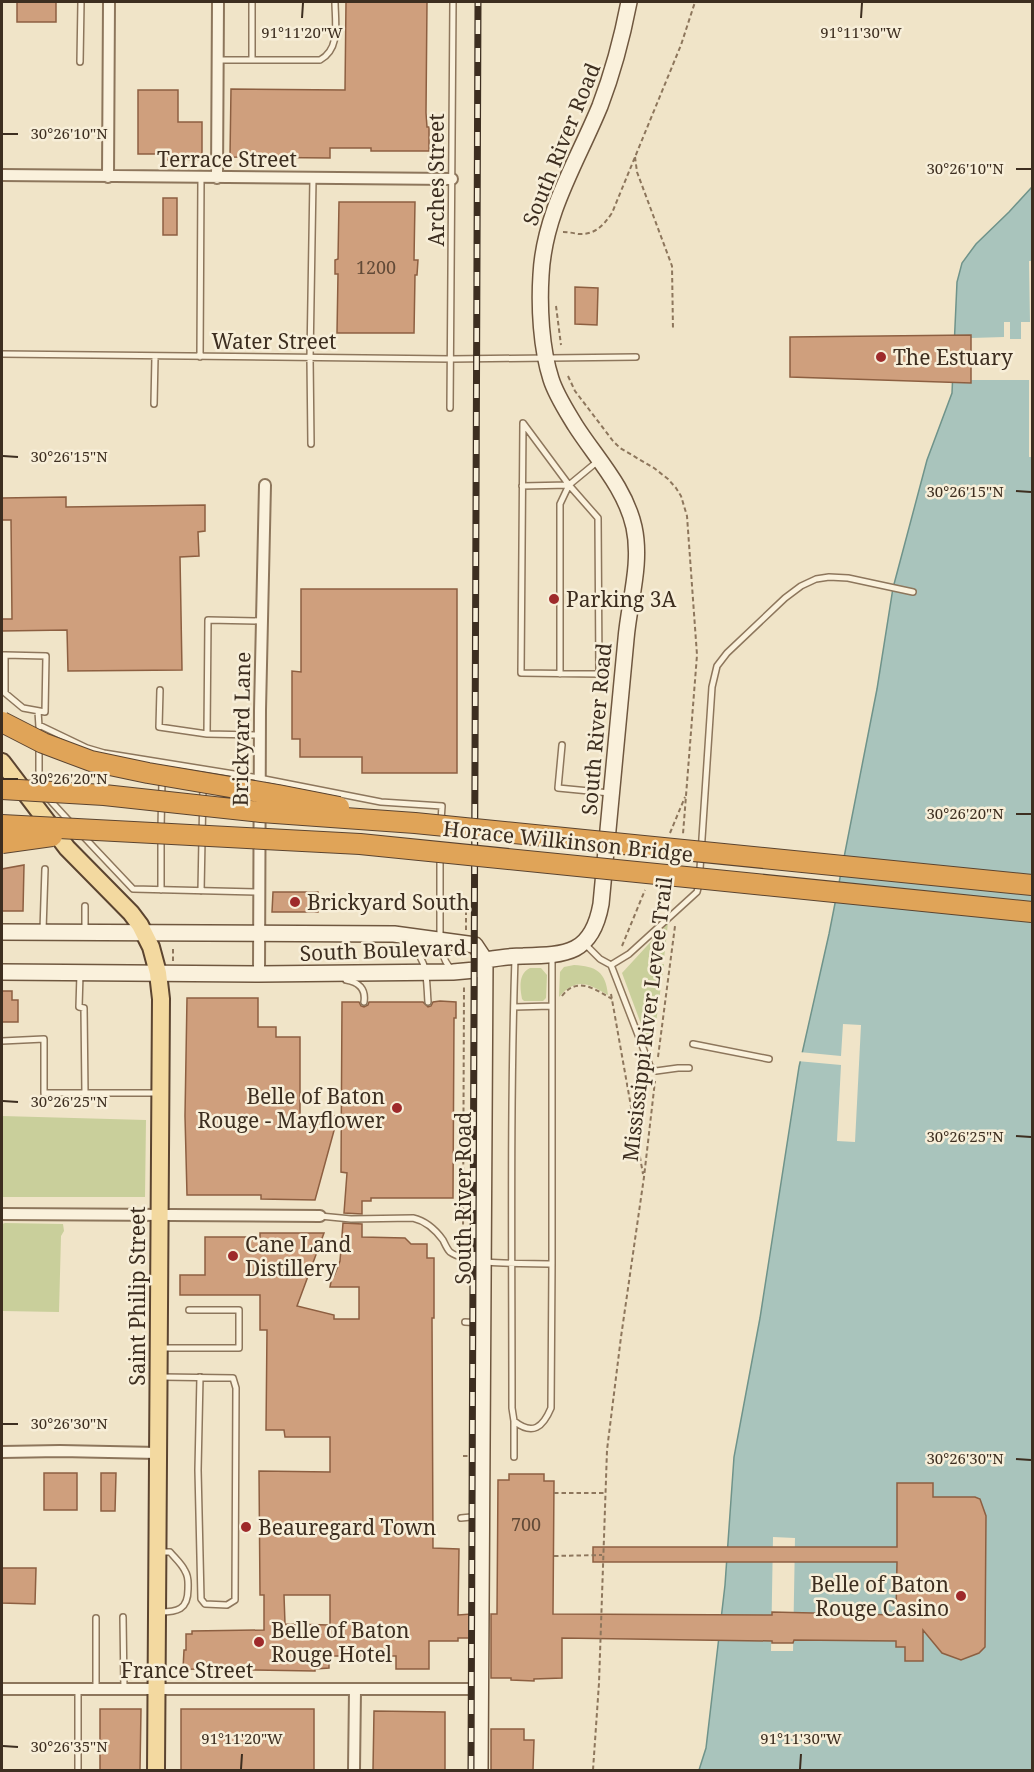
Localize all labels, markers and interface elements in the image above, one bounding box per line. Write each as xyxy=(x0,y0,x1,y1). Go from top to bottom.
text: 91°11'20"W xyxy=(261,22,343,42)
text: 91°11'30"W xyxy=(820,22,902,42)
street label: South River Road xyxy=(516,58,606,229)
street label: Arches Street xyxy=(422,113,450,247)
text: 30°26'10"N xyxy=(30,123,108,143)
street label: Terrace Street xyxy=(157,145,297,173)
text: 30°26'10"N xyxy=(926,158,1004,178)
house number: 1200 xyxy=(356,255,396,279)
street label: Water Street xyxy=(212,327,336,355)
place label: The Estuary xyxy=(893,343,1013,371)
marker: The Estuary xyxy=(874,350,888,364)
text: 30°26'15"N xyxy=(30,446,108,466)
text: 30°26'15"N xyxy=(926,481,1004,501)
place label: Parking 3A xyxy=(566,585,676,613)
marker: Parking 3A xyxy=(547,592,561,606)
street label: South River Road xyxy=(575,642,617,816)
street label: Brickyard Lane xyxy=(226,651,256,807)
text: 30°26'20"N xyxy=(30,768,108,788)
text: 30°26'20"N xyxy=(926,803,1004,823)
street label: Horace Wilkinson Bridge xyxy=(442,814,694,868)
street label: Mississippi River Levee Trail xyxy=(616,875,678,1163)
place label: Brickyard South xyxy=(307,888,470,916)
marker: Brickyard South xyxy=(288,895,302,909)
street label: South Boulevard xyxy=(299,933,467,967)
place label: Belle of Baton Rouge - Mayflower xyxy=(198,1082,385,1134)
text: 30°26'25"N xyxy=(30,1091,108,1111)
marker: Belle of Baton Rouge - Mayflower xyxy=(390,1101,404,1115)
street label: South River Road xyxy=(449,1111,477,1284)
text: 30°26'25"N xyxy=(926,1126,1004,1146)
street label: Saint Philip Street xyxy=(123,1206,151,1386)
place label: Cane Land Distillery xyxy=(245,1230,351,1282)
marker: Cane Land Distillery xyxy=(226,1249,240,1263)
text: 30°26'30"N xyxy=(30,1413,108,1433)
text: 30°26'30"N xyxy=(926,1448,1004,1468)
house number: 700 xyxy=(511,1512,541,1536)
place label: Beauregard Town xyxy=(258,1513,436,1541)
marker: Beauregard Town xyxy=(239,1520,253,1534)
place label: Belle of Baton Rouge Casino xyxy=(810,1570,949,1622)
marker: Belle of Baton Rouge Casino xyxy=(954,1589,968,1603)
place label: Belle of Baton Rouge Hotel xyxy=(271,1616,410,1668)
marker: Belle of Baton Rouge Hotel xyxy=(252,1635,266,1649)
street label: France Street xyxy=(121,1656,253,1684)
text: 91°11'20"W xyxy=(201,1728,283,1748)
text: 91°11'30"W xyxy=(760,1728,842,1748)
text: 30°26'35"N xyxy=(30,1736,108,1756)

